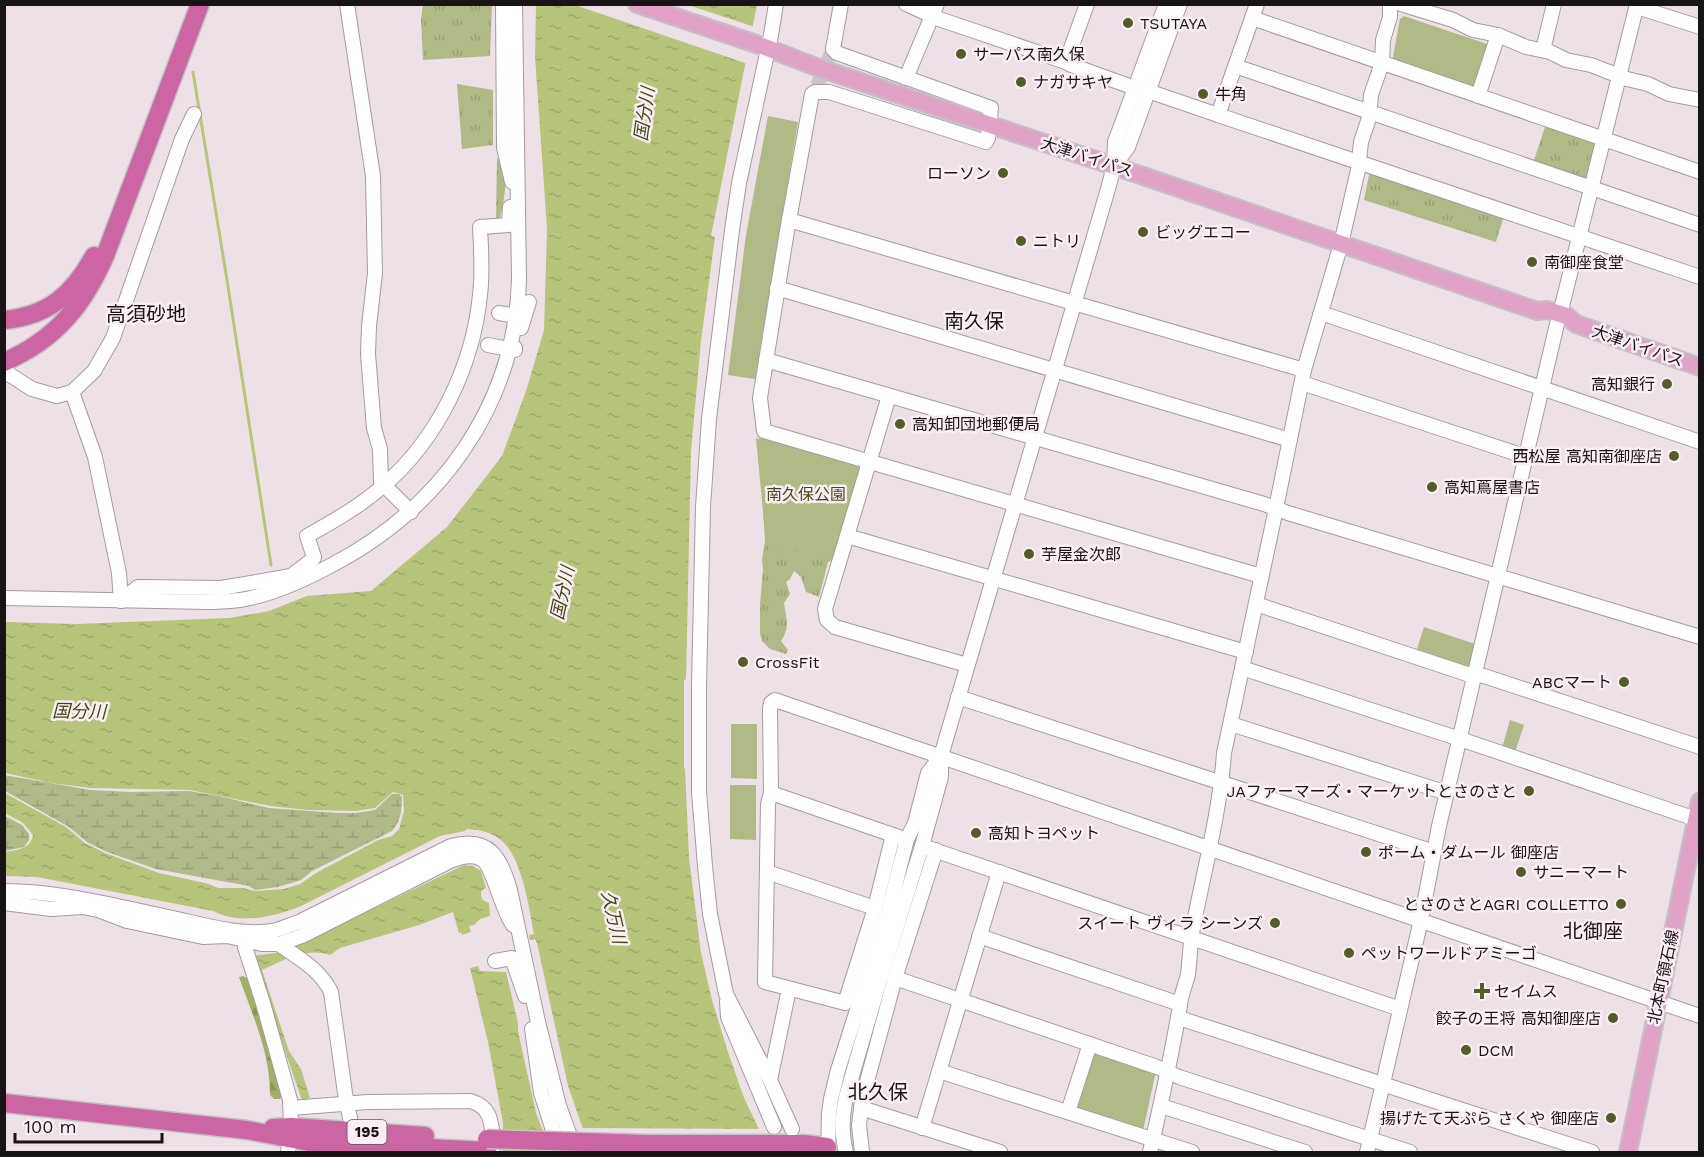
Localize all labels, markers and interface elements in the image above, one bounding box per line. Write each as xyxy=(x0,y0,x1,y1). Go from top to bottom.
place label: TSUTAYA xyxy=(1140,14,1208,33)
marker: TSUTAYA xyxy=(1121,16,1135,30)
place label: サーパス南久保 xyxy=(973,45,1085,64)
marker: サーパス南久保 xyxy=(954,47,968,61)
place label: ナガサキヤ xyxy=(1033,73,1113,92)
marker: ナガサキヤ xyxy=(1014,75,1028,89)
water label: 国分川 xyxy=(630,84,658,142)
place label: 牛角 xyxy=(1215,85,1247,104)
marker: 牛角 xyxy=(1196,87,1210,101)
street label: 大津バイパス xyxy=(1039,133,1135,181)
place label: ローソン xyxy=(927,164,991,183)
marker: ローソン xyxy=(996,166,1010,180)
place label: ビッグエコー xyxy=(1155,223,1251,242)
marker: ビッグエコー xyxy=(1136,225,1150,239)
place label: ニトリ xyxy=(1033,232,1081,251)
marker: ニトリ xyxy=(1014,234,1028,248)
place label: 南御座食堂 xyxy=(1544,253,1624,272)
marker: 南御座食堂 xyxy=(1525,255,1539,269)
district label: 高須砂地 xyxy=(106,302,186,326)
district label: 南久保 xyxy=(944,309,1004,333)
street label: 大津バイパス xyxy=(1590,321,1686,371)
place label: 高知銀行 xyxy=(1591,375,1655,394)
marker: 高知銀行 xyxy=(1660,377,1674,391)
place label: 高知卸団地郵便局 xyxy=(912,415,1040,434)
marker: 高知卸団地郵便局 xyxy=(893,417,907,431)
place label: 西松屋 高知南御座店 xyxy=(1513,447,1662,466)
marker: 西松屋 高知南御座店 xyxy=(1667,449,1681,463)
place label: 高知蔦屋書店 xyxy=(1444,478,1540,497)
marker: 高知蔦屋書店 xyxy=(1425,480,1439,494)
park label: 南久保公園 xyxy=(766,485,846,504)
place label: 芋屋金次郎 xyxy=(1041,545,1121,564)
marker: 芋屋金次郎 xyxy=(1022,547,1036,561)
water label: 国分川 xyxy=(546,562,578,622)
place label: CrossFit xyxy=(755,653,820,672)
marker: CrossFit xyxy=(736,655,750,669)
place label: ABCマート xyxy=(1532,673,1612,692)
marker: ABCマート xyxy=(1617,675,1631,689)
water label: 国分川 xyxy=(52,700,108,722)
place label: JAファーマーズ・マーケットとさのさと xyxy=(1227,782,1517,801)
marker: JAファーマーズ・マーケットとさのさと xyxy=(1522,784,1536,798)
place label: 高知トヨペット xyxy=(988,824,1100,843)
marker: 高知トヨペット xyxy=(969,826,983,840)
place label: ポーム・ダムール 御座店 xyxy=(1378,843,1559,862)
marker: ポーム・ダムール 御座店 xyxy=(1359,845,1373,859)
place label: サニーマート xyxy=(1533,863,1629,882)
marker: サニーマート xyxy=(1514,865,1528,879)
water label: 久万川 xyxy=(598,888,631,948)
place label: とさのさとAGRI COLLETTO xyxy=(1403,895,1609,914)
marker: とさのさとAGRI COLLETTO xyxy=(1614,897,1628,911)
place label: スイート ヴィラ シーンズ xyxy=(1077,914,1263,933)
marker: スイート ヴィラ シーンズ xyxy=(1268,916,1282,930)
district label: 北御座 xyxy=(1563,919,1623,943)
street label: 北本町領石線 xyxy=(1644,928,1682,1026)
place label: ペットワールドアミーゴ xyxy=(1361,944,1537,963)
marker: ペットワールドアミーゴ xyxy=(1342,946,1356,960)
place label: セイムス xyxy=(1494,982,1558,1001)
marker: セイムス xyxy=(1475,984,1489,998)
place label: 餃子の王将 高知御座店 xyxy=(1436,1009,1601,1028)
marker: 餃子の王将 高知御座店 xyxy=(1606,1011,1620,1025)
place label: DCM xyxy=(1478,1041,1514,1060)
marker: DCM xyxy=(1459,1043,1473,1057)
district label: 北久保 xyxy=(848,1080,908,1104)
scale bar xyxy=(15,1106,162,1144)
place label: 揚げたて天ぷら さくや 御座店 xyxy=(1380,1109,1599,1128)
marker: 揚げたて天ぷら さくや 御座店 xyxy=(1604,1111,1618,1125)
text: 100 m xyxy=(24,1116,77,1137)
road number: 195 xyxy=(348,1120,386,1144)

